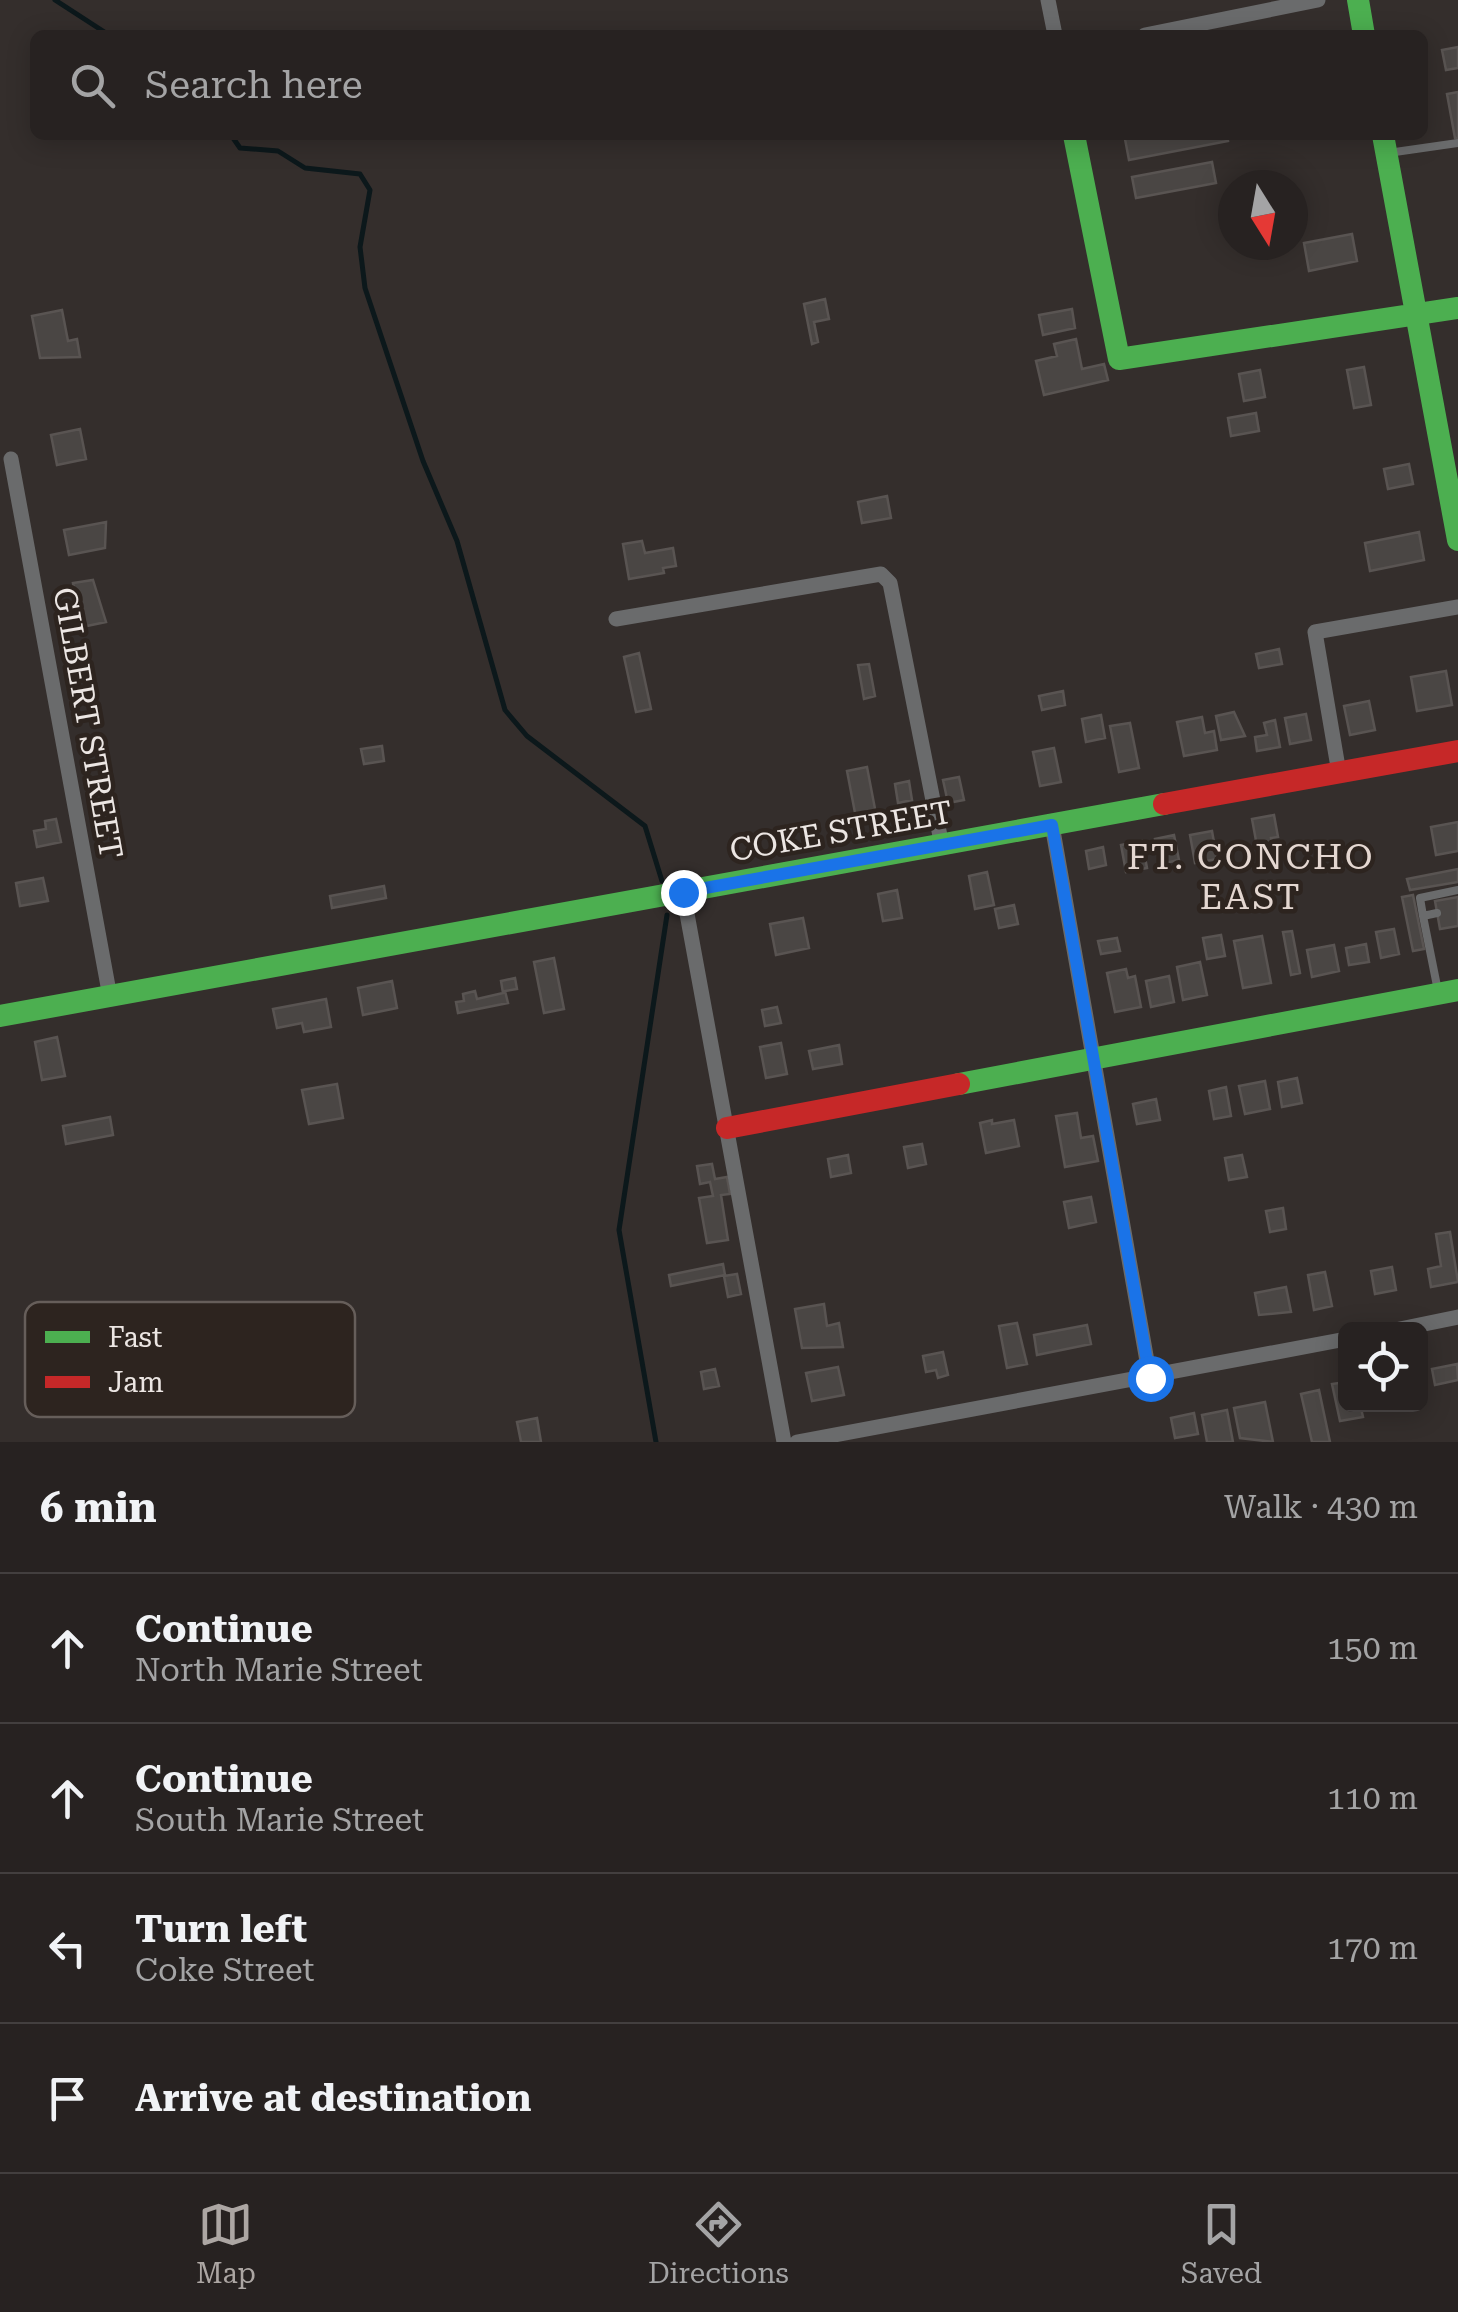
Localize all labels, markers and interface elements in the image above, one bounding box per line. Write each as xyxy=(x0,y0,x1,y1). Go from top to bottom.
search box xyxy=(30,30,1428,140)
icon: search xyxy=(65,58,120,113)
text: Search here xyxy=(145,63,363,107)
north arrow xyxy=(1218,170,1308,260)
street label: GILBERT STREET xyxy=(45,584,131,862)
street label: COKE STREET xyxy=(727,793,955,869)
district label: FT. CONCHO EAST xyxy=(1127,837,1375,918)
route end xyxy=(661,870,707,916)
legend xyxy=(25,1302,355,1417)
text: Fast xyxy=(108,1321,162,1354)
map controls xyxy=(1338,1322,1428,1412)
button: locate xyxy=(1338,1322,1428,1412)
route start xyxy=(1128,1356,1174,1402)
text: Jam xyxy=(108,1366,164,1399)
text: 6 min xyxy=(40,1483,157,1532)
text: Walk · 430 m xyxy=(1224,1488,1418,1526)
text: Continue xyxy=(135,1607,313,1651)
icon: ahead xyxy=(40,1621,95,1676)
text: 150 m xyxy=(1327,1629,1418,1667)
text: North Marie Street xyxy=(135,1651,423,1689)
text: Continue xyxy=(135,1757,313,1801)
icon: ahead xyxy=(40,1771,95,1826)
text: 110 m xyxy=(1327,1779,1418,1817)
text: South Marie Street xyxy=(135,1801,424,1839)
text: Turn left xyxy=(135,1907,307,1951)
icon: left xyxy=(40,1921,95,1976)
text: 170 m xyxy=(1327,1929,1418,1967)
text: Coke Street xyxy=(135,1951,315,1989)
icon: arrive xyxy=(40,2071,95,2126)
text: Arrive at destination xyxy=(135,2076,531,2120)
tab: Map xyxy=(196,2197,256,2290)
tab: Directions xyxy=(648,2197,789,2290)
tab: Saved xyxy=(1181,2197,1262,2290)

